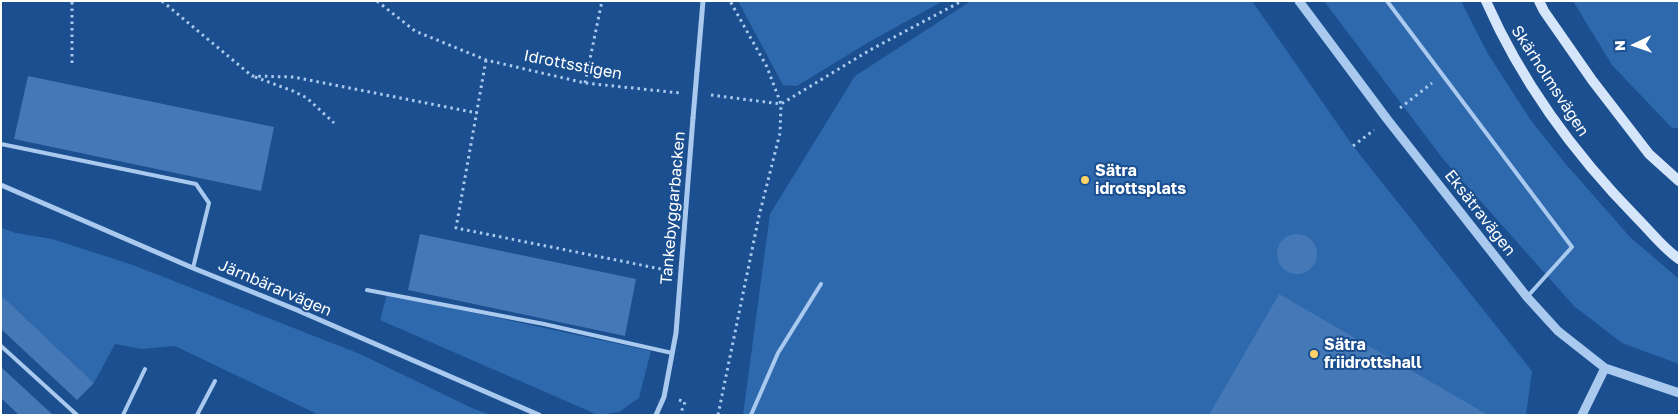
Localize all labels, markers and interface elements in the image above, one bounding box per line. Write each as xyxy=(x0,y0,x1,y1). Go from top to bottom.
north arrow xyxy=(1610,20,1660,70)
street label: Skärholmsvägen xyxy=(1507,22,1593,140)
text: N xyxy=(1611,40,1628,52)
street label: Idrottsstigen xyxy=(522,46,624,84)
street label: Tankebyggarbacken xyxy=(657,130,689,286)
place label: Sätra idrottsplats xyxy=(1095,161,1186,199)
street label: Eksätravägen xyxy=(1440,166,1520,260)
marker: Sätra idrottsplats xyxy=(1079,174,1091,186)
street label: Järnbärarvägen xyxy=(215,255,335,321)
place label: Sätra friidrottshall xyxy=(1324,335,1422,373)
marker: Sätra friidrottshall xyxy=(1308,348,1320,360)

